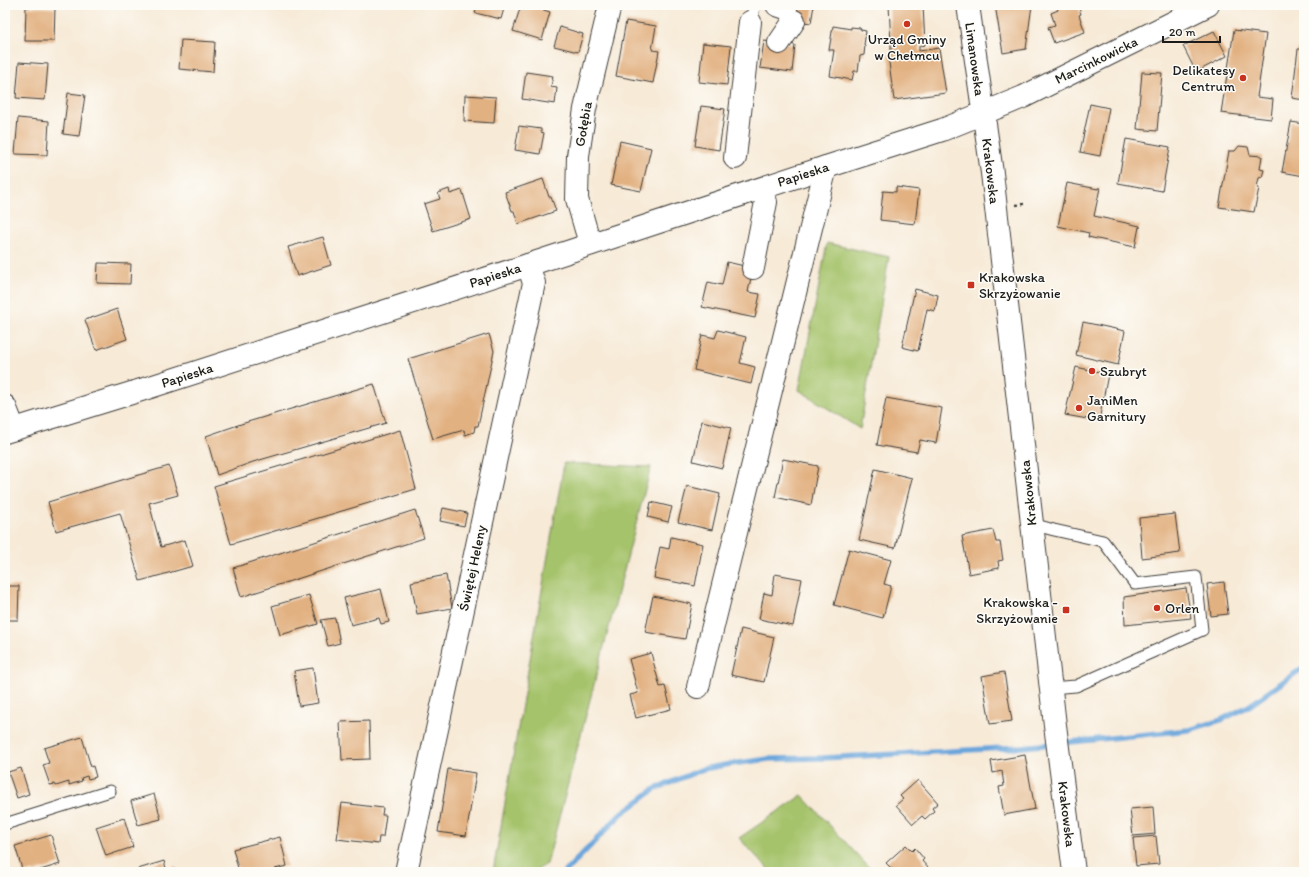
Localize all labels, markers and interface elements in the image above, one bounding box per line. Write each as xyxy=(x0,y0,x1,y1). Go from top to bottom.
scale bar xyxy=(1163,18,1220,44)
marker: Urząd Gminy w Chełmcu xyxy=(902,19,912,29)
street label: Limanowska xyxy=(961,21,988,98)
text: 20 m xyxy=(1169,25,1196,39)
place label: Urząd Gminy w Chełmcu xyxy=(868,31,947,64)
street label: Marcinkowicka xyxy=(1052,33,1140,88)
place label: Delikatesy Centrum xyxy=(1172,62,1235,95)
marker: Delikatesy Centrum xyxy=(1238,73,1248,83)
street label: Gołębia xyxy=(571,99,596,148)
street label: Krakowska xyxy=(978,137,1003,206)
street label: Papieska xyxy=(775,158,832,191)
street label: Papieska xyxy=(467,259,524,292)
place label: Krakowska Skrzyżowanie xyxy=(979,269,1061,302)
marker: Krakowska Skrzyżowanie xyxy=(966,280,976,290)
street label: Papieska xyxy=(159,359,216,392)
place label: Szubryt xyxy=(1100,363,1147,380)
marker: Szubryt xyxy=(1087,366,1097,376)
place label: JaniMen Garnitury xyxy=(1087,392,1146,425)
marker: JaniMen Garnitury xyxy=(1074,403,1084,413)
street label: Krakowska xyxy=(1017,458,1040,527)
street label: Świętej Heleny xyxy=(455,523,490,613)
place label: Krakowska - Skrzyżowanie xyxy=(976,594,1058,627)
place label: Orlen xyxy=(1165,600,1199,617)
marker: Orlen xyxy=(1152,603,1162,613)
marker: Krakowska - Skrzyżowanie xyxy=(1061,605,1071,615)
street label: Krakowska xyxy=(1054,780,1079,849)

